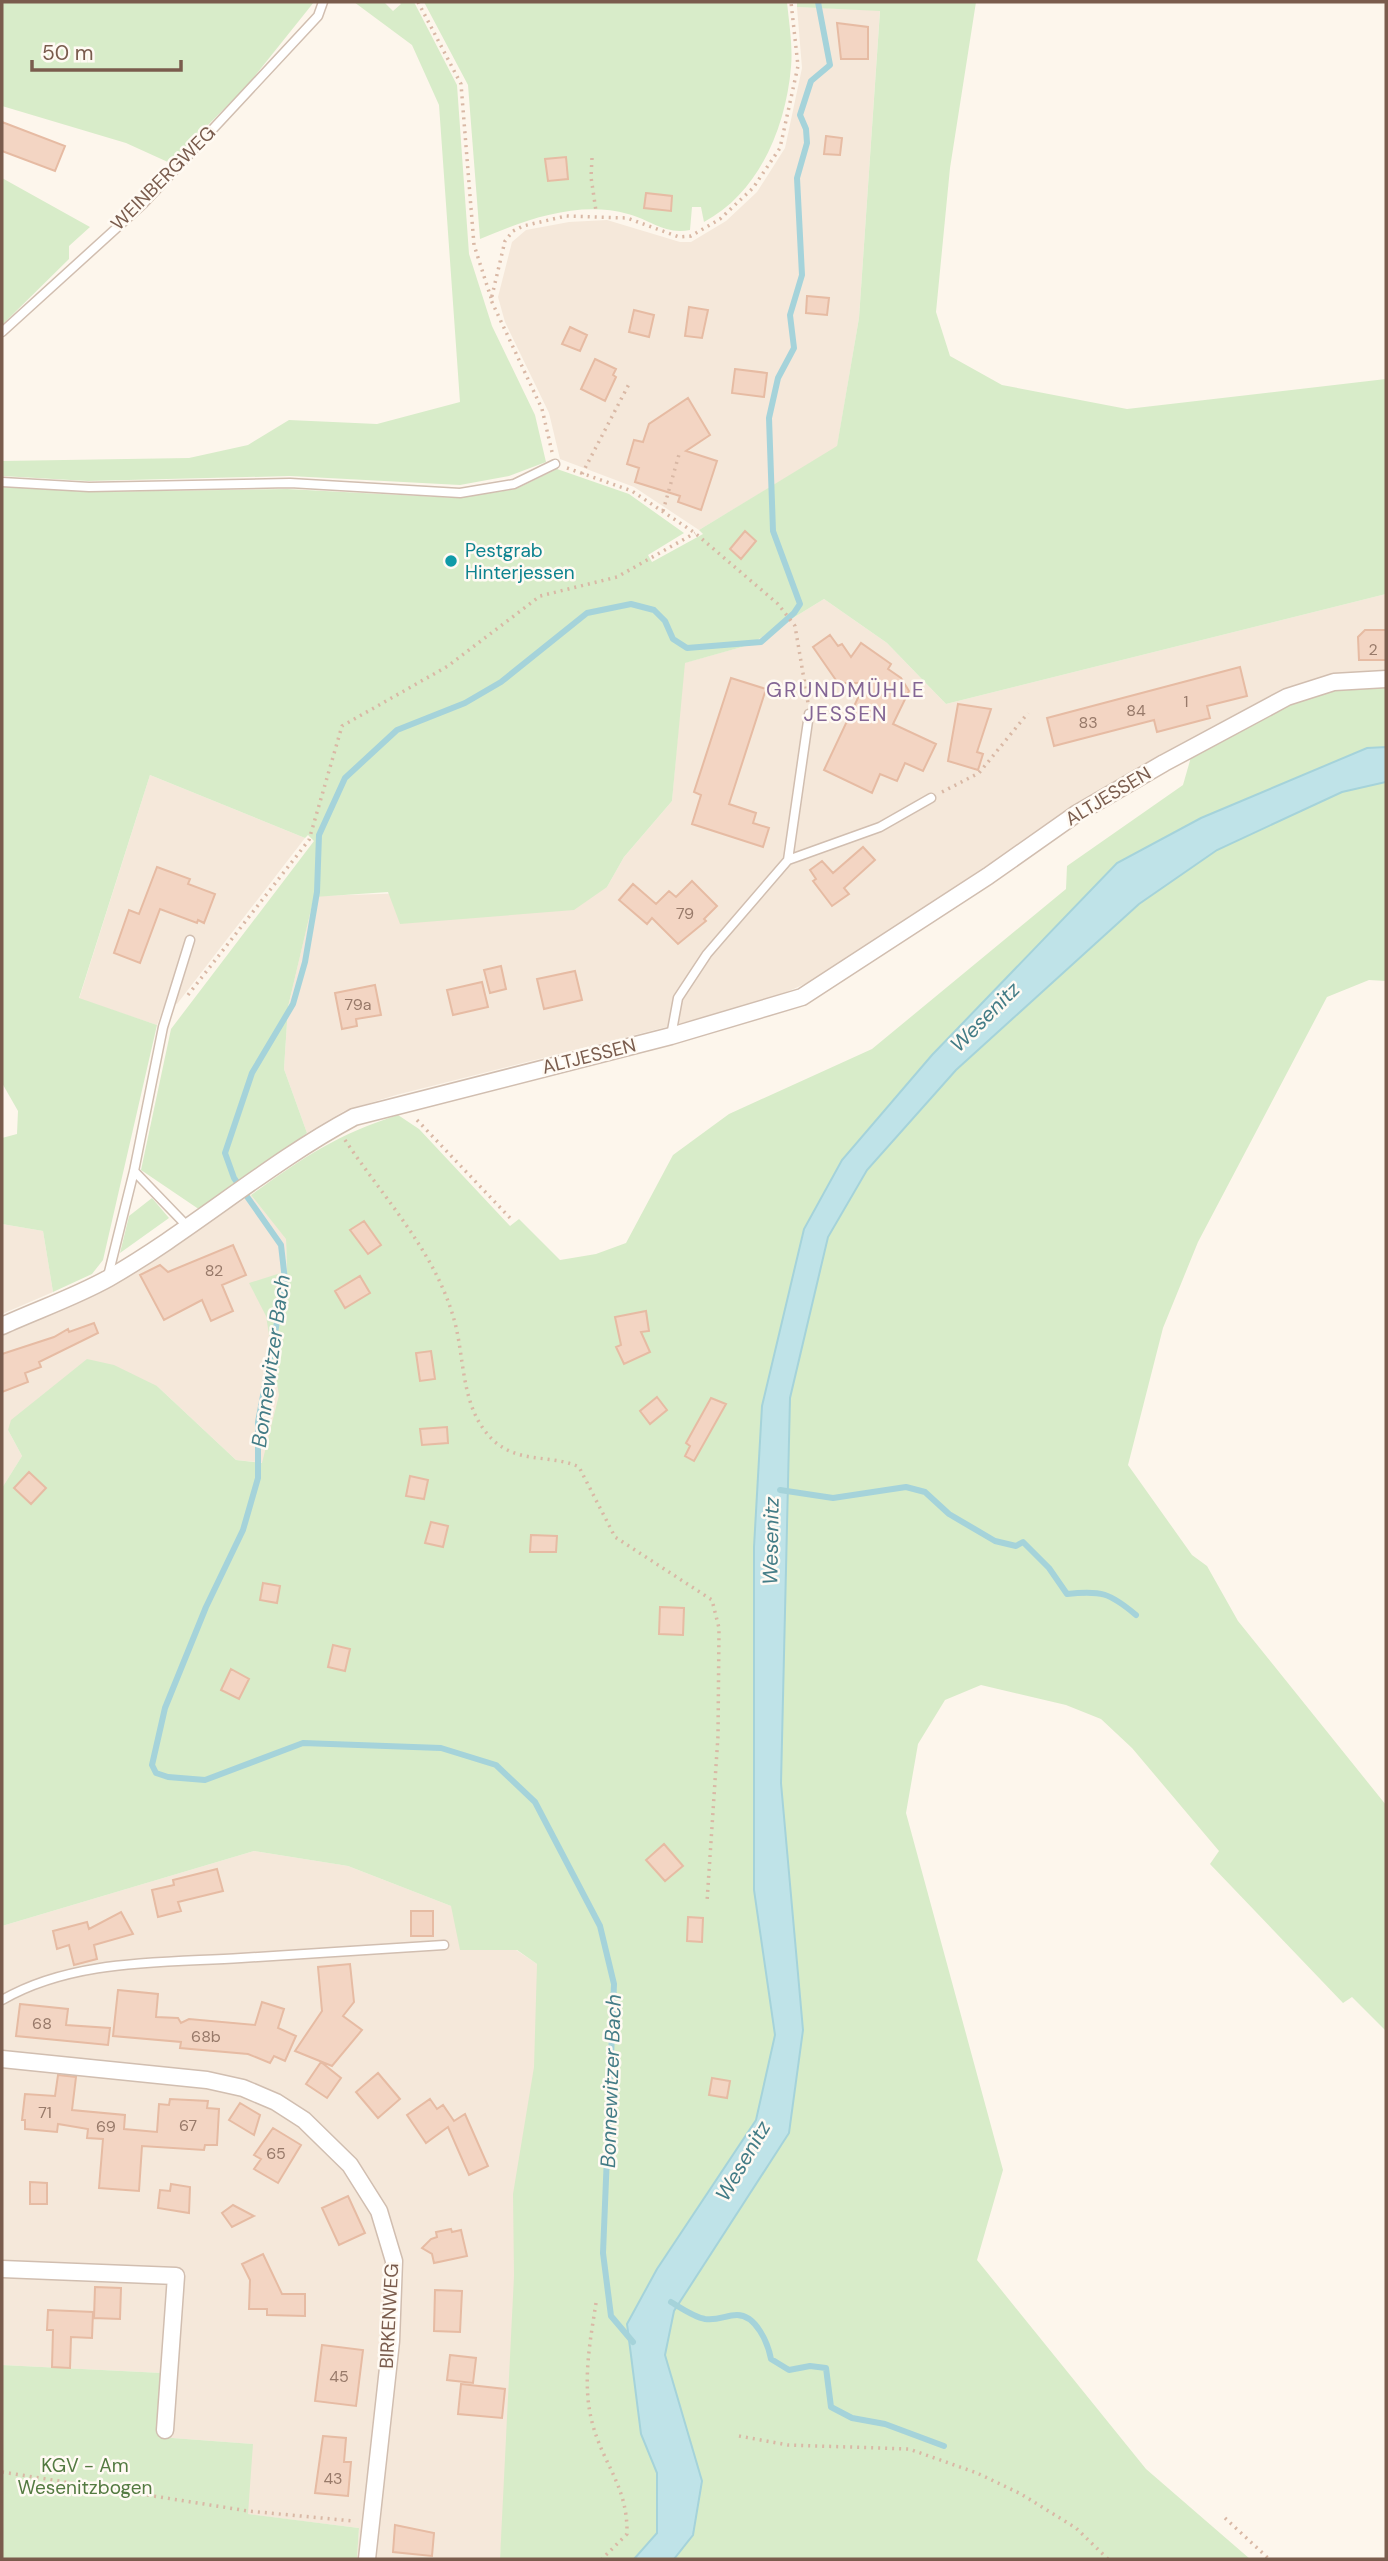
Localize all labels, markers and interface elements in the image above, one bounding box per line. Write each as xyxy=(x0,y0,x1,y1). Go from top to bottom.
scale bar xyxy=(32,28,180,72)
text: 50 m xyxy=(42,39,93,67)
street label: WEINBERGWEG xyxy=(105,120,221,236)
place label: Pestgrab Hinterjessen xyxy=(465,538,575,585)
marker: Pestgrab Hinterjessen xyxy=(443,553,459,569)
house number: 2 xyxy=(1368,639,1378,660)
district label: GRUNDMÜHLE JESSEN xyxy=(766,676,926,728)
house number: 1 xyxy=(1184,691,1189,712)
house number: 84 xyxy=(1126,700,1146,721)
house number: 83 xyxy=(1078,712,1098,733)
street label: ALTJESSEN xyxy=(1061,761,1155,831)
house number: 79 xyxy=(676,903,694,924)
water label: Wesenitz xyxy=(944,976,1026,1058)
house number: 79a xyxy=(345,994,371,1015)
street label: ALTJESSEN xyxy=(540,1032,638,1080)
house number: 82 xyxy=(205,1260,223,1281)
water label: Bonnewitzer Bach xyxy=(245,1273,297,1449)
water label: Wesenitz xyxy=(756,1496,786,1585)
water label: Bonnewitzer Bach xyxy=(594,1994,628,2168)
house number: 68 xyxy=(32,2013,52,2034)
house number: 68b xyxy=(191,2026,221,2047)
house number: 71 xyxy=(38,2102,52,2123)
house number: 67 xyxy=(179,2115,197,2136)
water label: Wesenitz xyxy=(709,2115,777,2206)
house number: 69 xyxy=(96,2116,116,2137)
house number: 65 xyxy=(266,2143,286,2164)
street label: BIRKENWEG xyxy=(374,2263,404,2369)
house number: 45 xyxy=(329,2366,349,2387)
park label: KGV - Am Wesenitzbogen xyxy=(18,2453,152,2500)
house number: 43 xyxy=(323,2468,343,2489)

